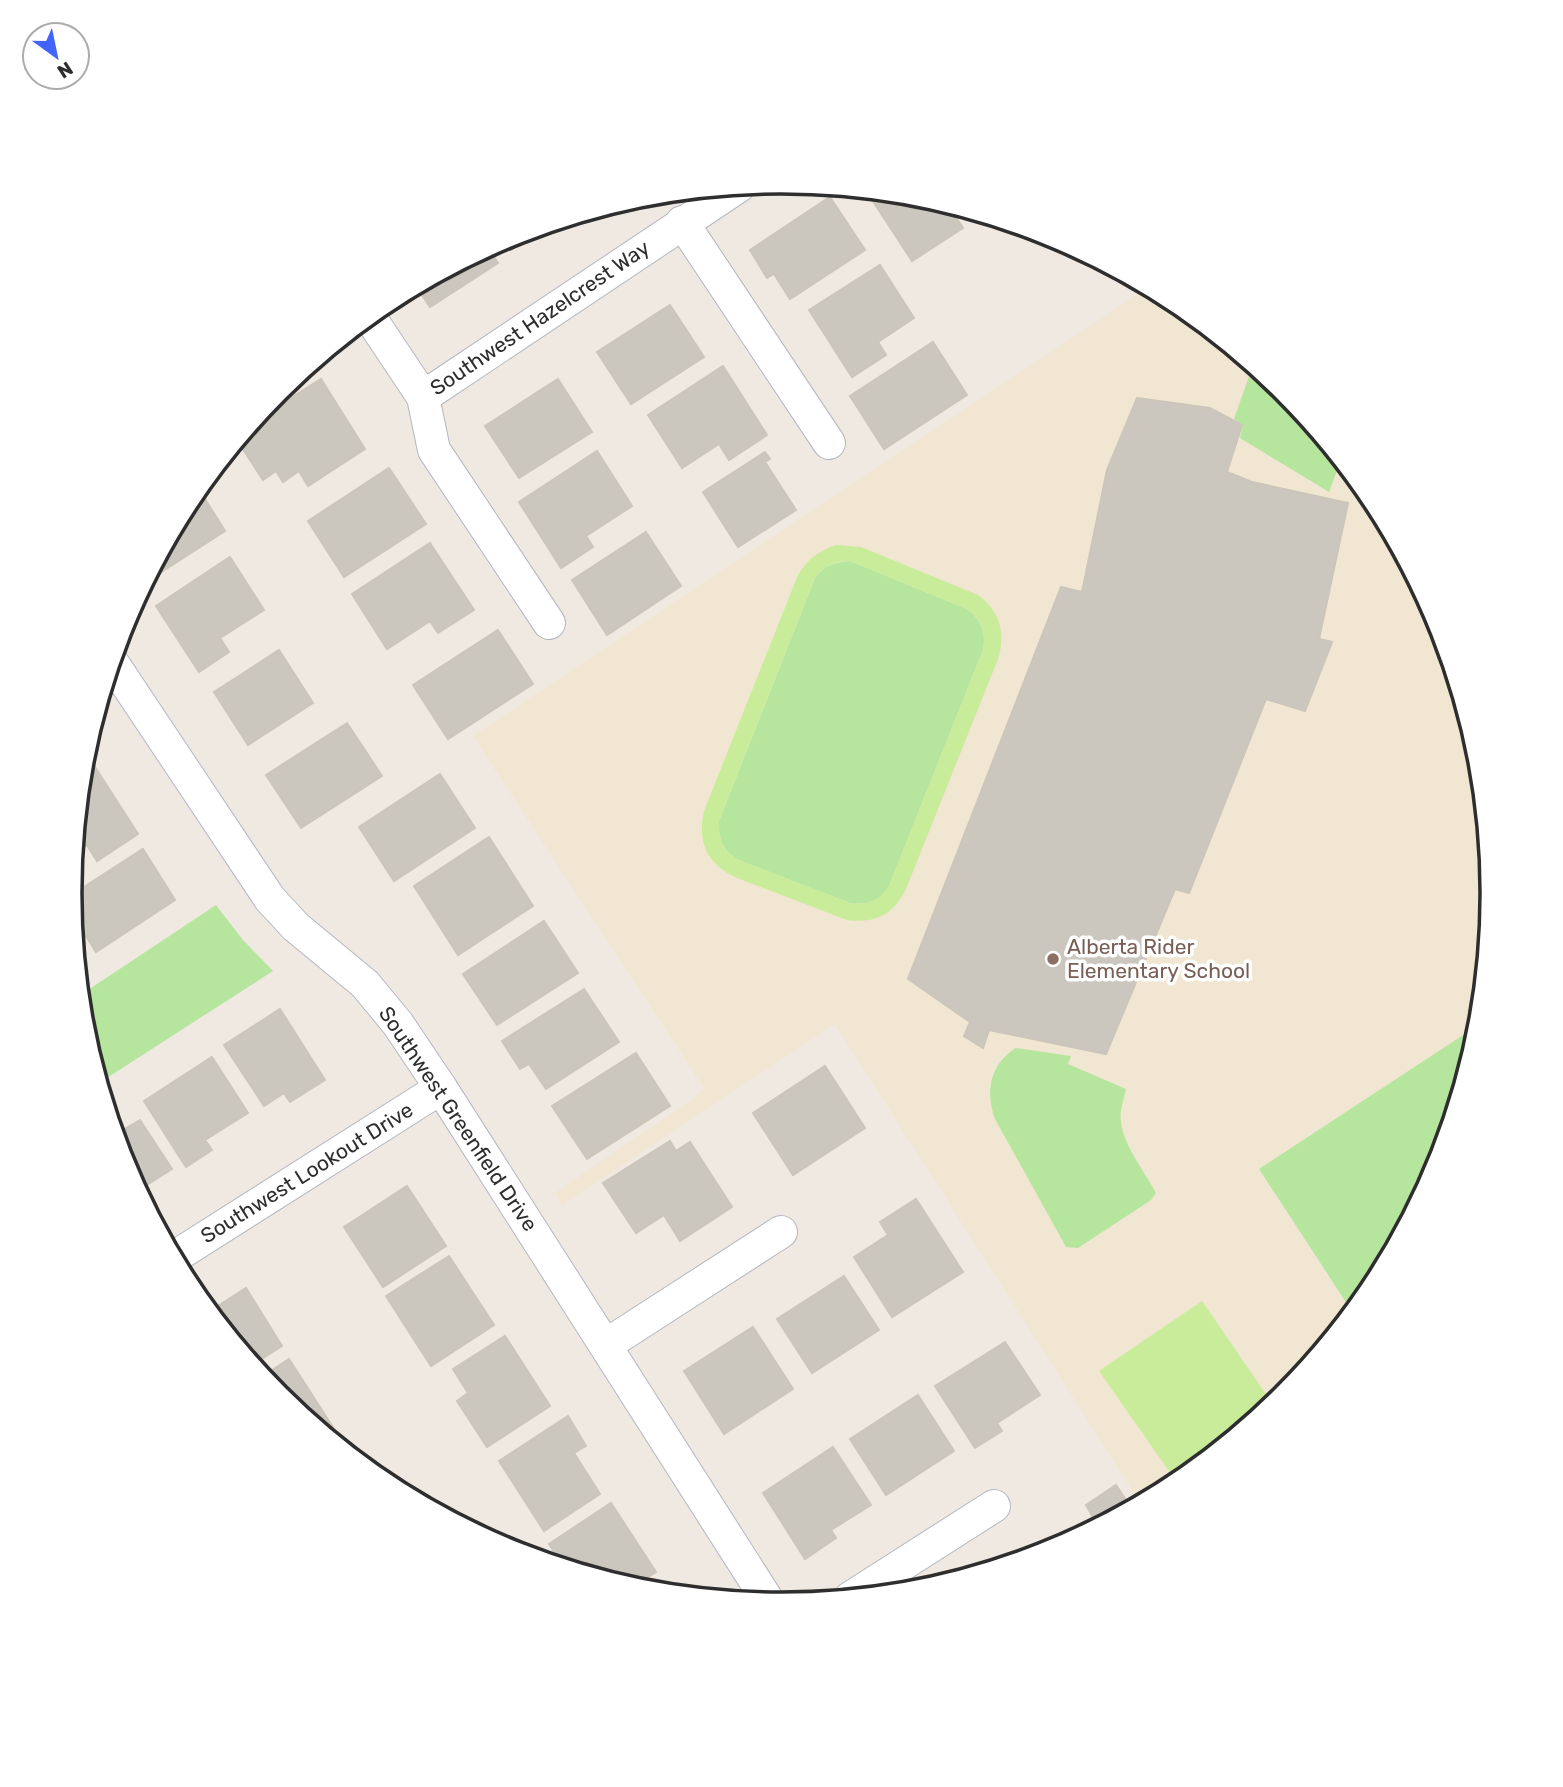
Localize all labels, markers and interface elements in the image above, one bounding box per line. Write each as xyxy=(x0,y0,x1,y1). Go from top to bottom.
north arrow xyxy=(21,21,91,91)
text: N xyxy=(53,56,77,83)
street label: Southwest Hazelcrest Way xyxy=(425,235,654,400)
place label: Alberta Rider Elementary School xyxy=(1067,934,1250,983)
marker: Alberta Rider Elementary School xyxy=(1045,951,1061,967)
street label: Southwest Greenfield Drive xyxy=(374,1002,543,1236)
street label: Southwest Lookout Drive xyxy=(196,1097,418,1248)

